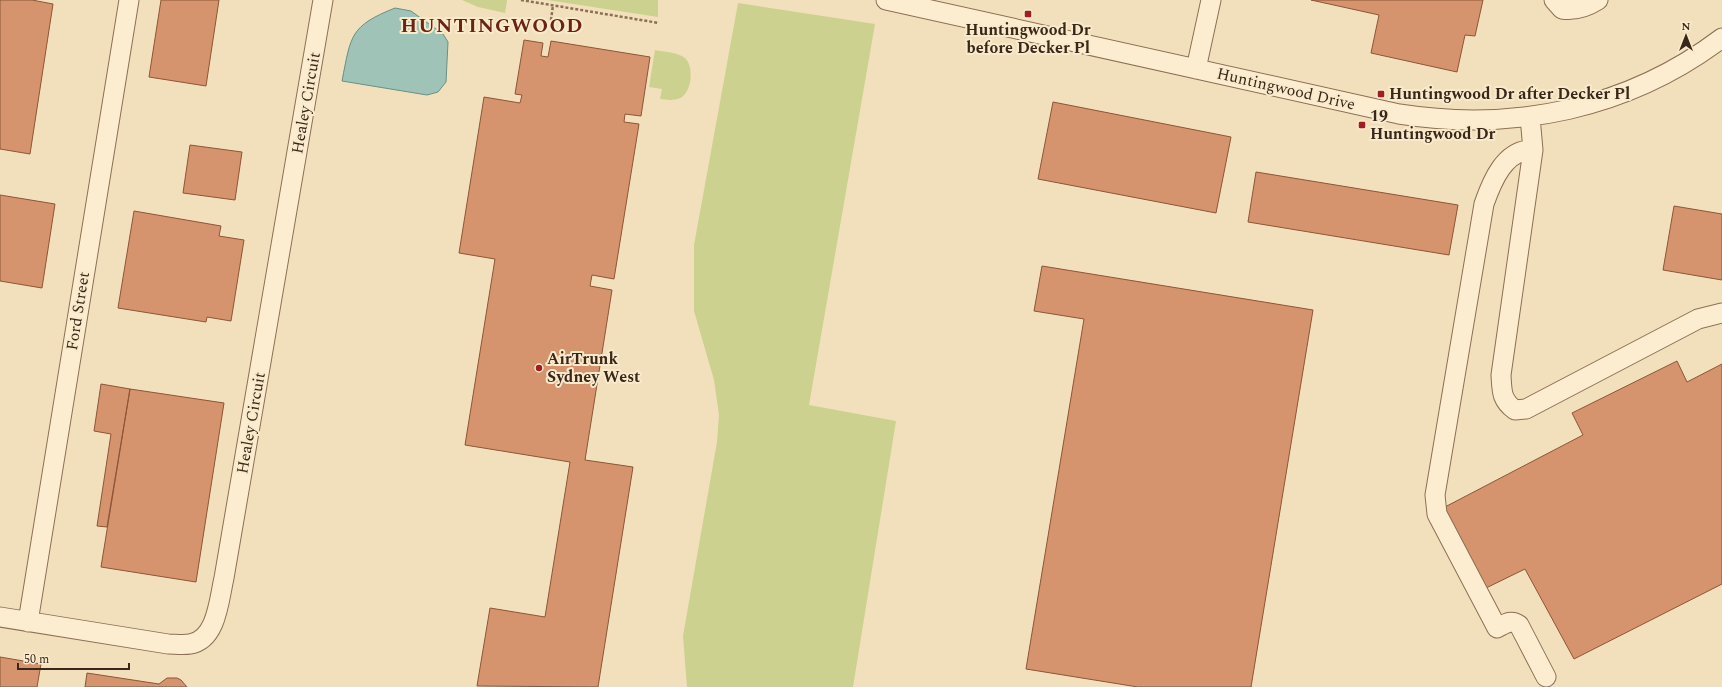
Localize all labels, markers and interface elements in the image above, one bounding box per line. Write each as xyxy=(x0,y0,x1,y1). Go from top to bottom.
marker: Huntingwood Dr before Decker Pl xyxy=(1023,9,1033,19)
district label: HUNTINGWOOD xyxy=(401,11,583,41)
north arrow xyxy=(1666,16,1706,56)
place label: Huntingwood Dr before Decker Pl xyxy=(965,18,1091,60)
text: N xyxy=(1682,18,1691,35)
street label: Healey Circuit xyxy=(285,50,327,156)
street label: Huntingwood Drive xyxy=(1214,61,1358,117)
place label: Huntingwood Dr after Decker Pl xyxy=(1389,82,1630,106)
marker: Huntingwood Dr after Decker Pl xyxy=(1376,89,1386,99)
place label: 19 Huntingwood Dr xyxy=(1370,104,1495,146)
marker: 19 Huntingwood Dr xyxy=(1357,120,1367,130)
street label: Ford Street xyxy=(60,270,96,352)
place label: AirTrunk Sydney West xyxy=(547,347,640,389)
marker: AirTrunk Sydney West xyxy=(534,363,544,373)
street label: Healey Circuit xyxy=(230,370,272,476)
scale bar xyxy=(18,645,129,671)
text: 50 m xyxy=(24,650,49,669)

